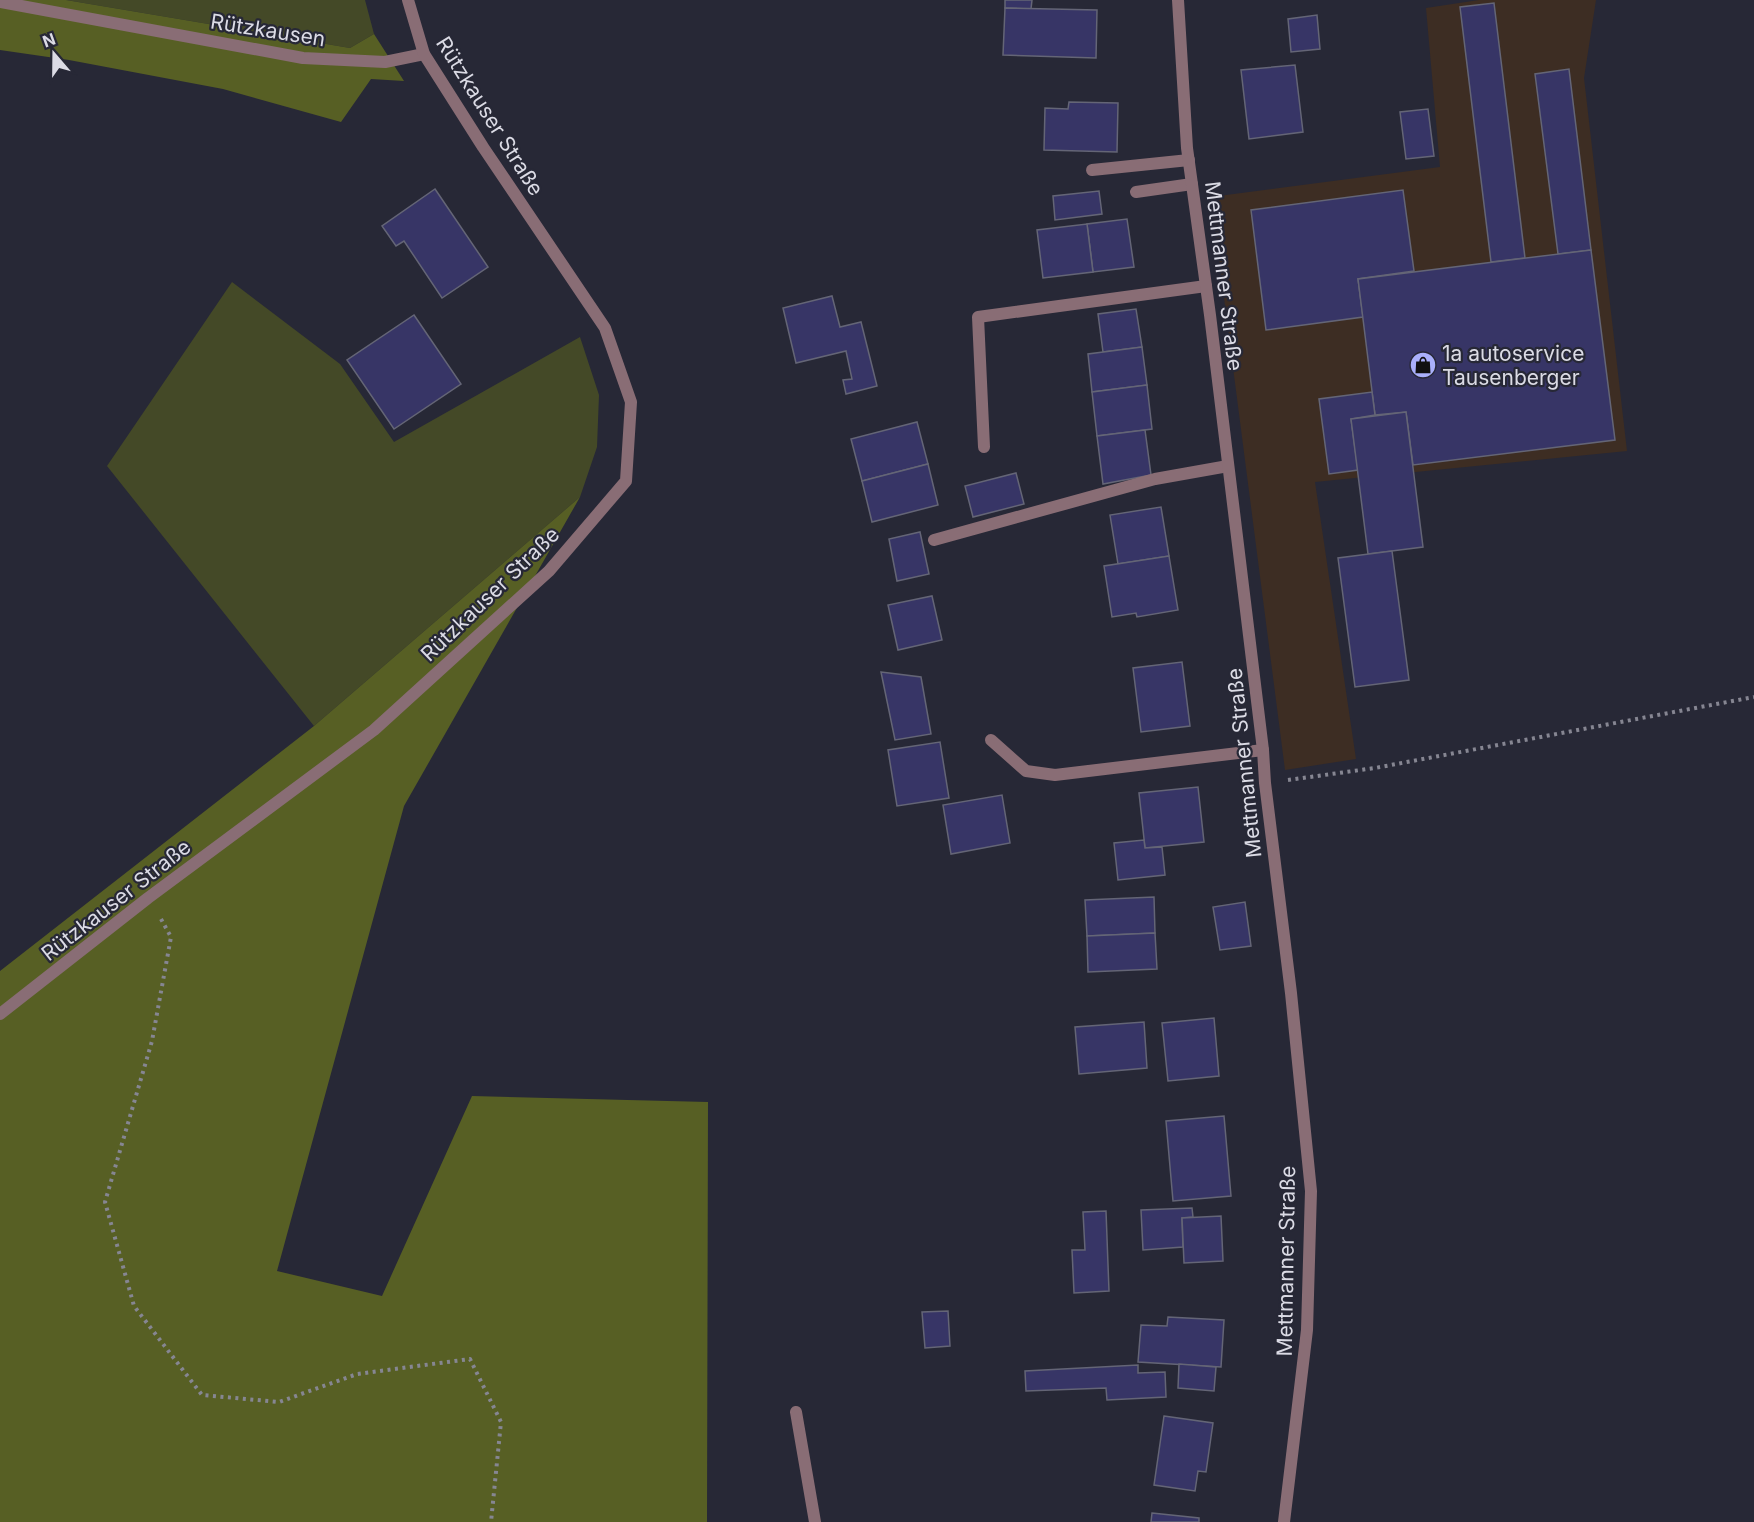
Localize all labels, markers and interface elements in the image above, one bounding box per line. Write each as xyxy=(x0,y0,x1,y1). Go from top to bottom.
street label: Rützkausen xyxy=(209,9,327,51)
north arrow xyxy=(24,24,84,84)
text: N xyxy=(40,28,58,51)
street label: Rützkauser Straße xyxy=(431,32,549,200)
street label: Mettmanner Straße xyxy=(1200,180,1248,372)
place label: 1a autoservice Tausenberger xyxy=(1442,341,1584,390)
shop icon: 1a autoservice Tausenberger xyxy=(1408,350,1438,380)
street label: Rützkauser Straße xyxy=(416,522,564,666)
street label: Mettmanner Straße xyxy=(1222,667,1266,859)
street label: Rützkauser Straße xyxy=(36,834,196,966)
street label: Mettmanner Straße xyxy=(1272,1165,1300,1357)

